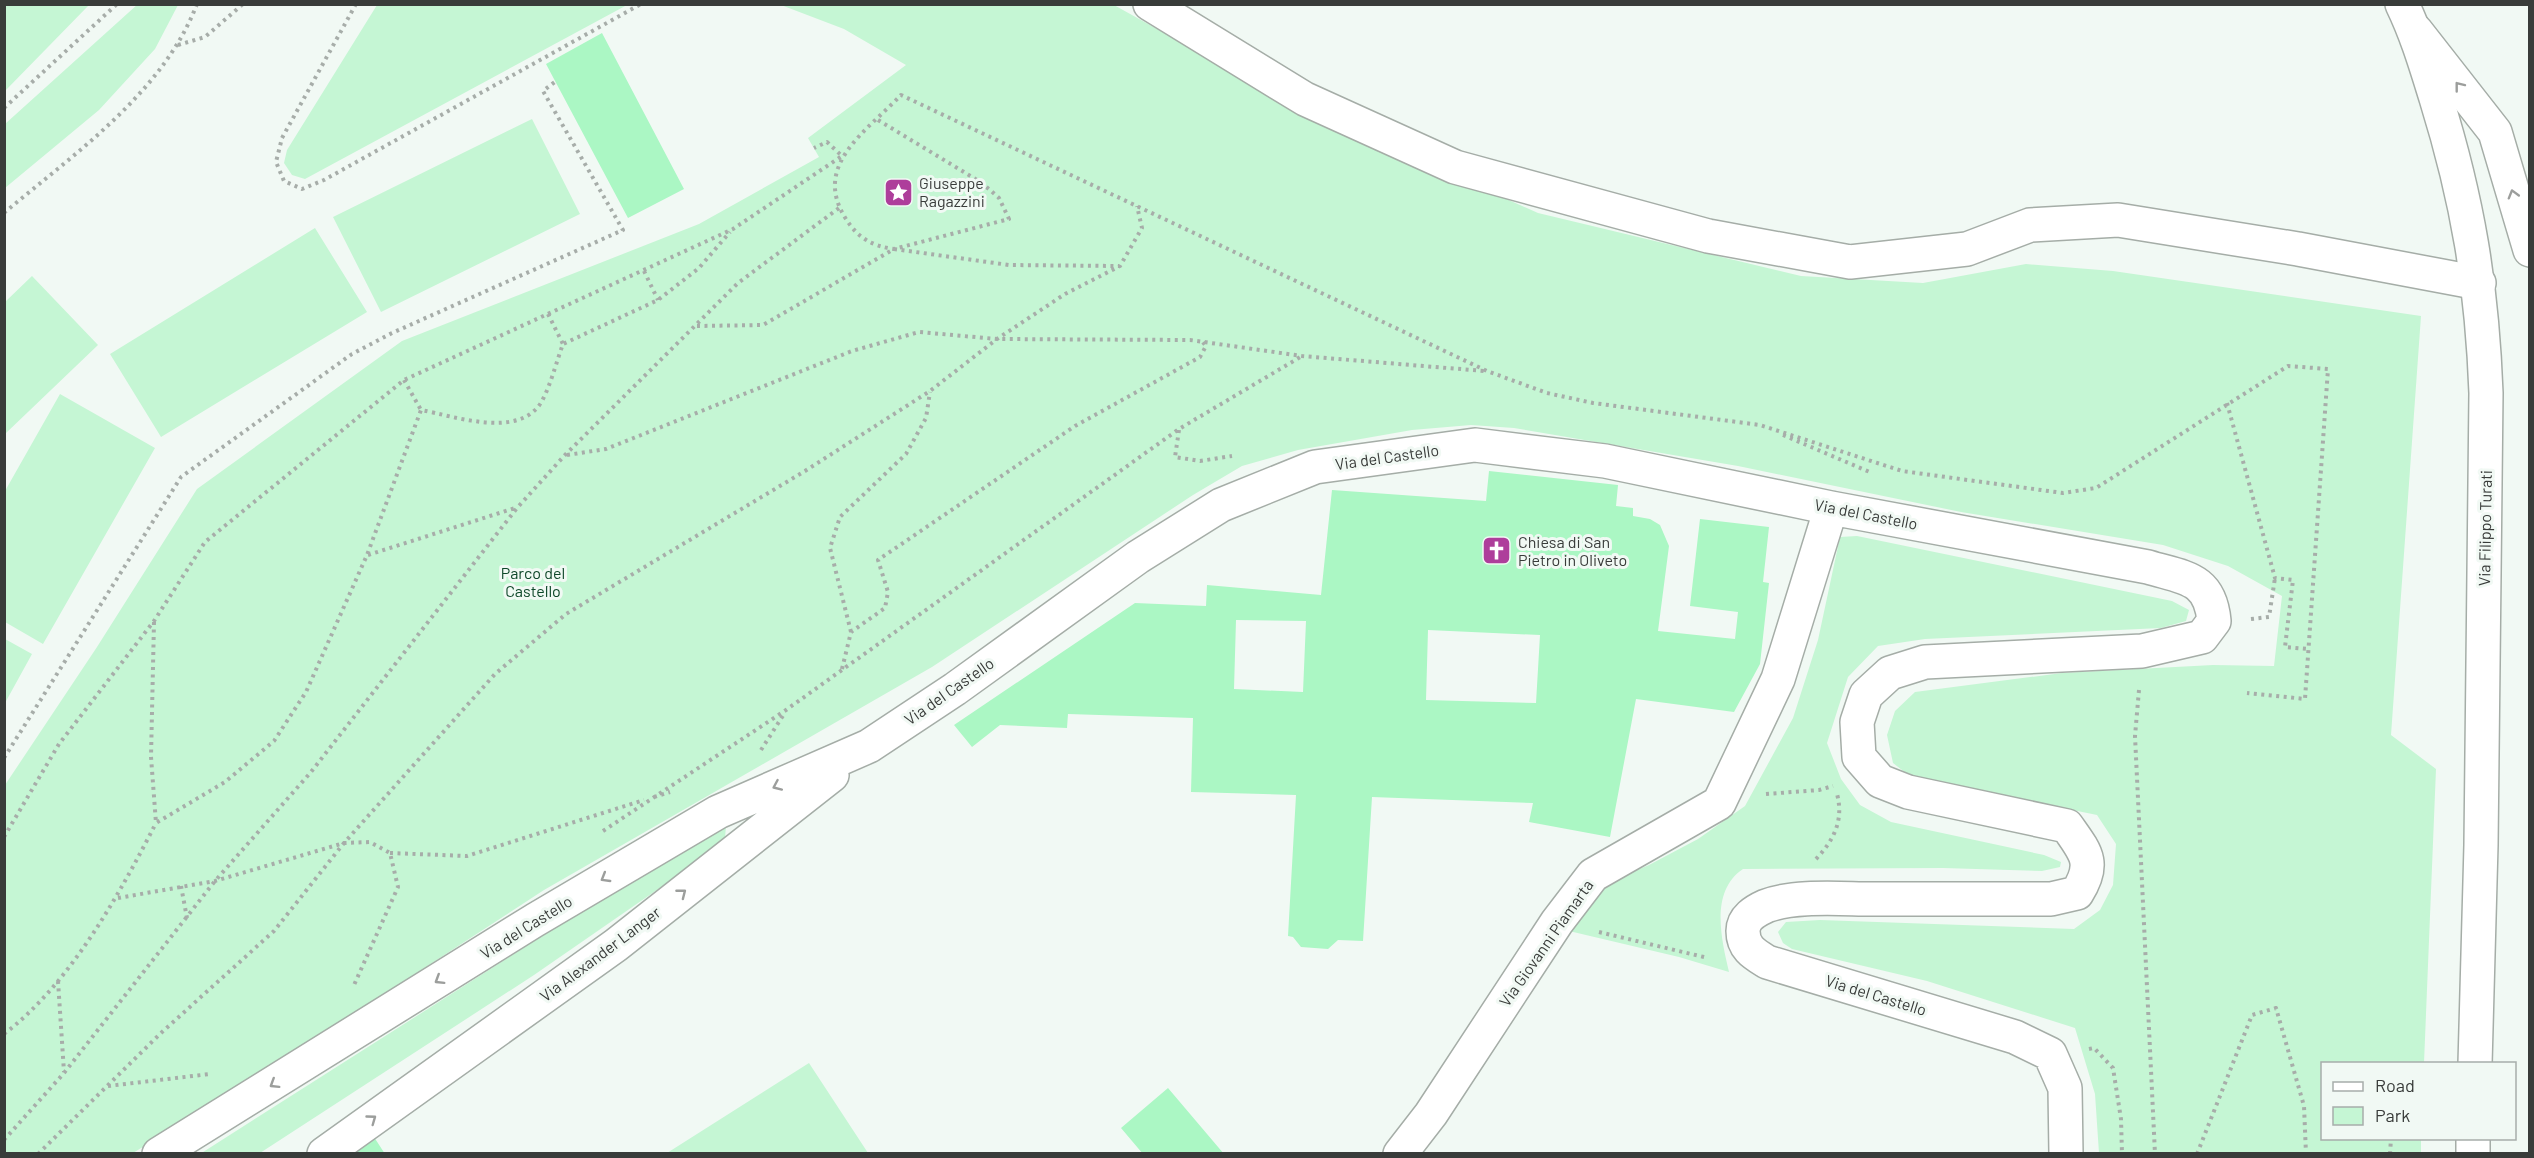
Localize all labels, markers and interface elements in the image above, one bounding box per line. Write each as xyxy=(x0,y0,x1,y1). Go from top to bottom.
one-way arrow xyxy=(2455,82,2466,93)
place label: Giuseppe Ragazzini xyxy=(919,173,985,210)
place icon: Giuseppe Ragazzini xyxy=(882,176,914,208)
one-way arrow xyxy=(2508,189,2520,200)
street label: Via del Castello xyxy=(1334,440,1440,473)
street label: Via Filippo Turati xyxy=(2474,470,2495,586)
street label: Via del Castello xyxy=(1813,494,1919,533)
place label: Chiesa di San Pietro in Oliveto xyxy=(1518,532,1627,569)
church icon: Chiesa di San Pietro in Oliveto xyxy=(1481,535,1513,567)
park label: Parco del Castello xyxy=(501,563,565,600)
street label: Via del Castello xyxy=(900,653,997,728)
one-way arrow xyxy=(772,779,783,791)
one-way arrow xyxy=(601,871,611,883)
street label: Via Giovanni Piamarta xyxy=(1495,876,1597,1010)
one-way arrow xyxy=(675,890,686,901)
street label: Via del Castello xyxy=(476,891,575,962)
street label: Via Alexander Langer xyxy=(536,902,664,1005)
street label: Via del Castello xyxy=(1823,970,1929,1019)
one-way arrow xyxy=(435,973,445,985)
legend xyxy=(2321,1062,2516,1140)
text: Road xyxy=(2375,1074,2415,1096)
one-way arrow xyxy=(270,1076,280,1088)
text: Park xyxy=(2375,1104,2410,1126)
one-way arrow xyxy=(365,1116,376,1127)

